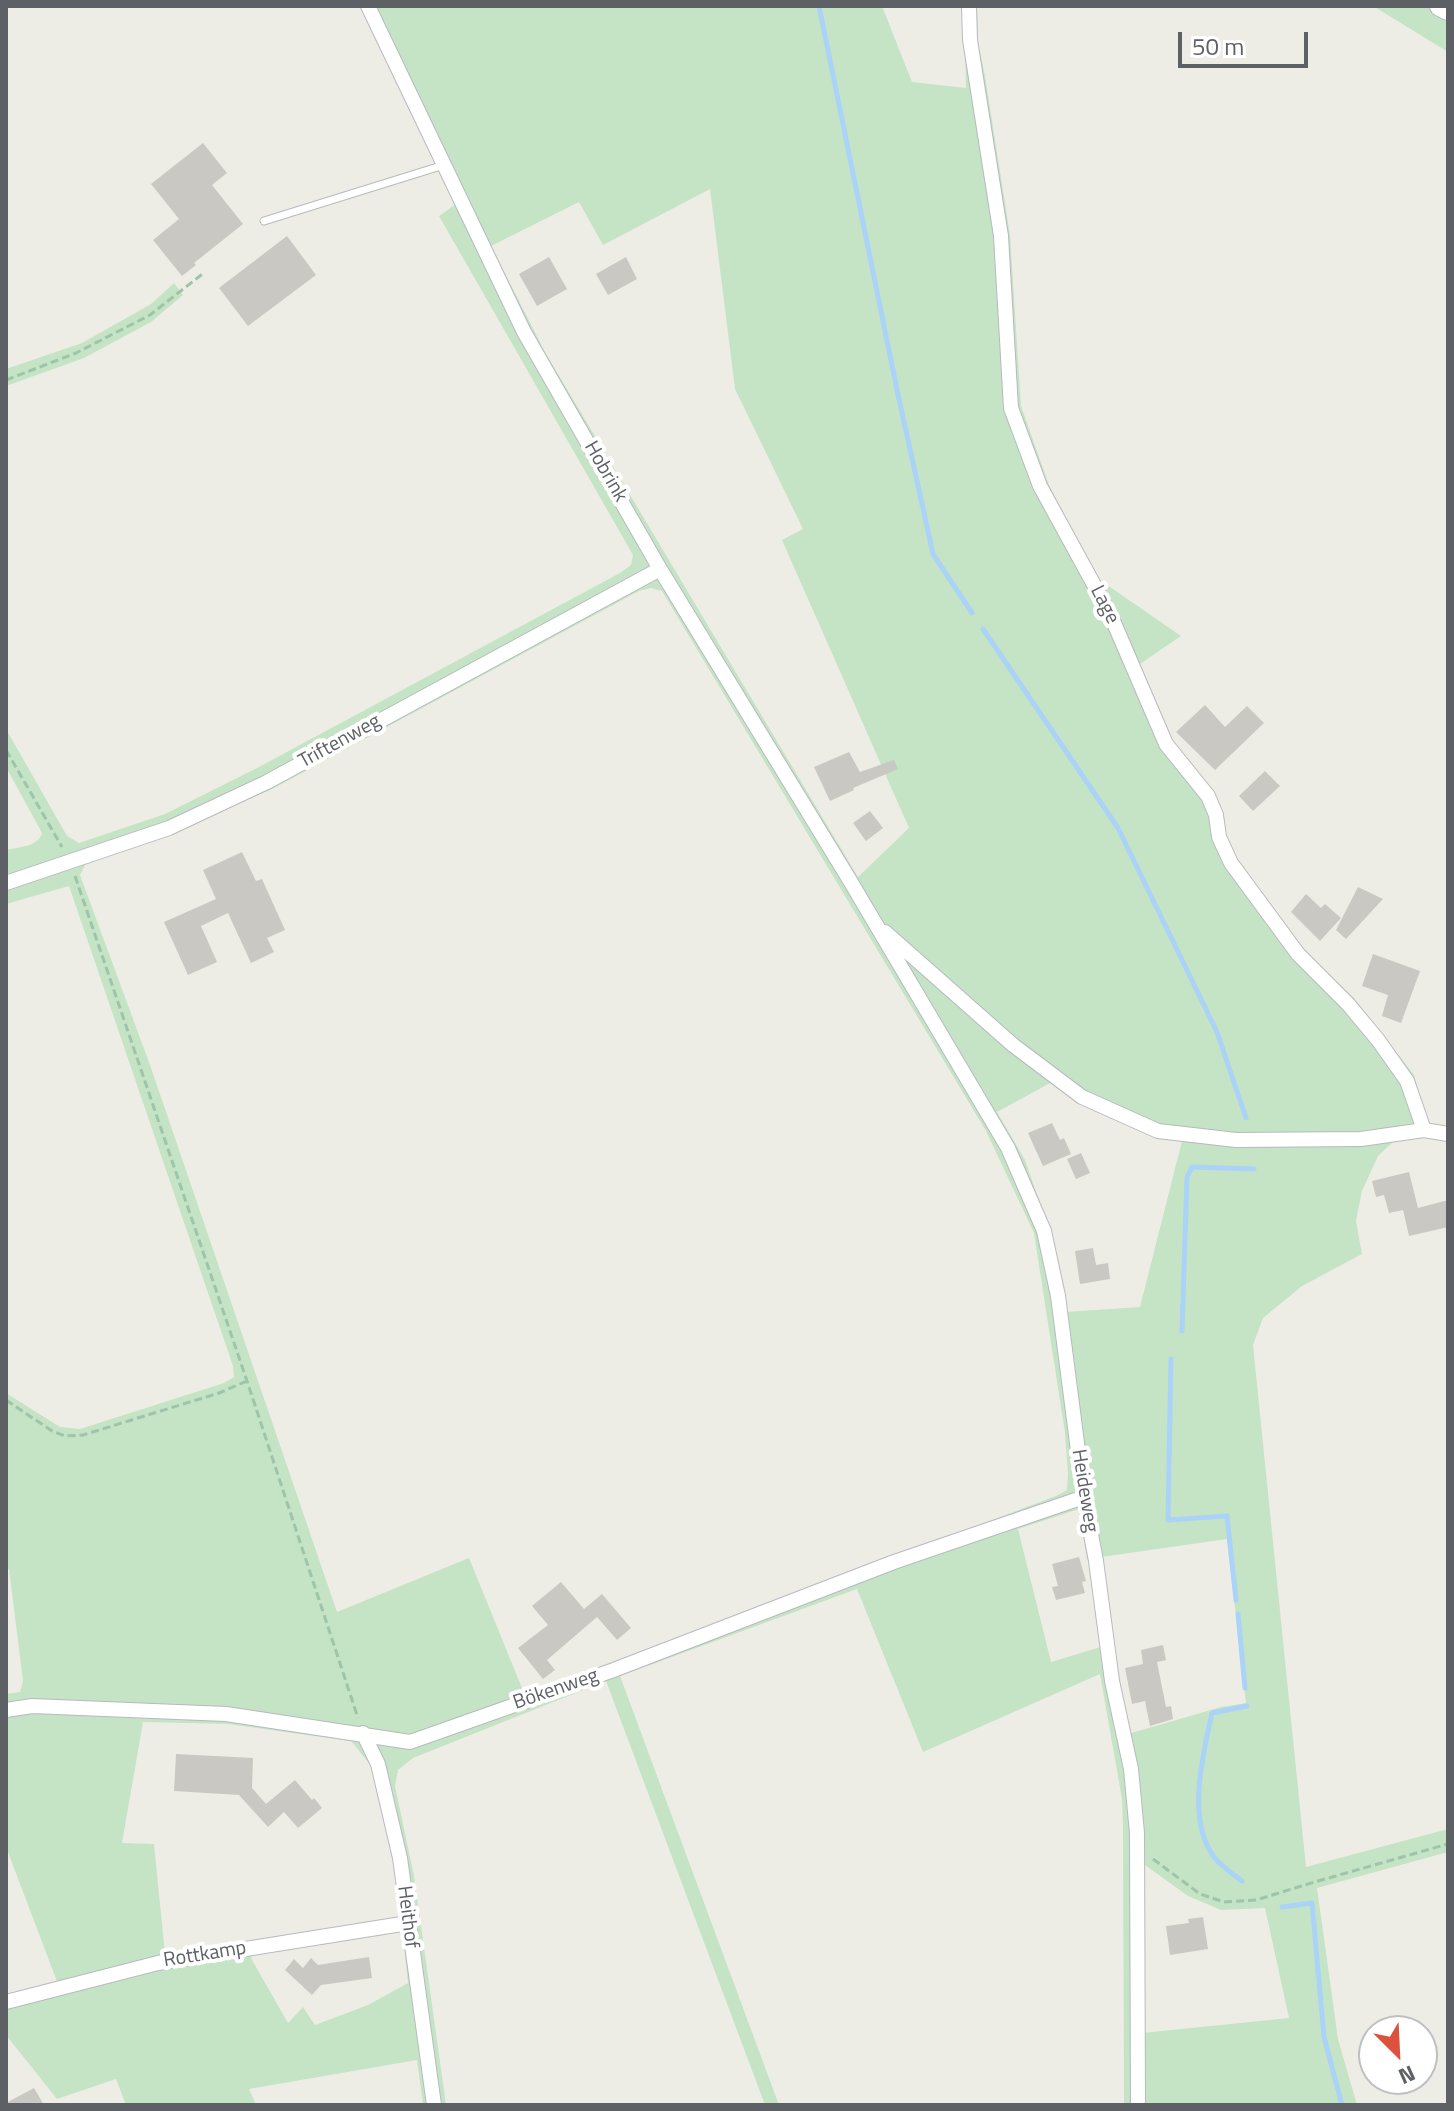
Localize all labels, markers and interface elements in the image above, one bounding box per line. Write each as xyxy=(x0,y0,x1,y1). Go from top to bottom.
scale bar xyxy=(1182,16,1312,66)
text: 50 m xyxy=(1192,28,1244,64)
street label: Hobrink xyxy=(578,437,632,507)
street label: Lage xyxy=(1084,582,1124,628)
street label: Triftenweg xyxy=(295,710,385,774)
street label: Heideweg xyxy=(1066,1448,1102,1534)
street label: Bökenweg xyxy=(510,1664,602,1716)
street label: Heithof xyxy=(391,1884,423,1950)
street label: Rottkamp xyxy=(162,1937,248,1973)
north arrow xyxy=(1358,2015,1438,2095)
text: N xyxy=(1393,2056,1421,2094)

